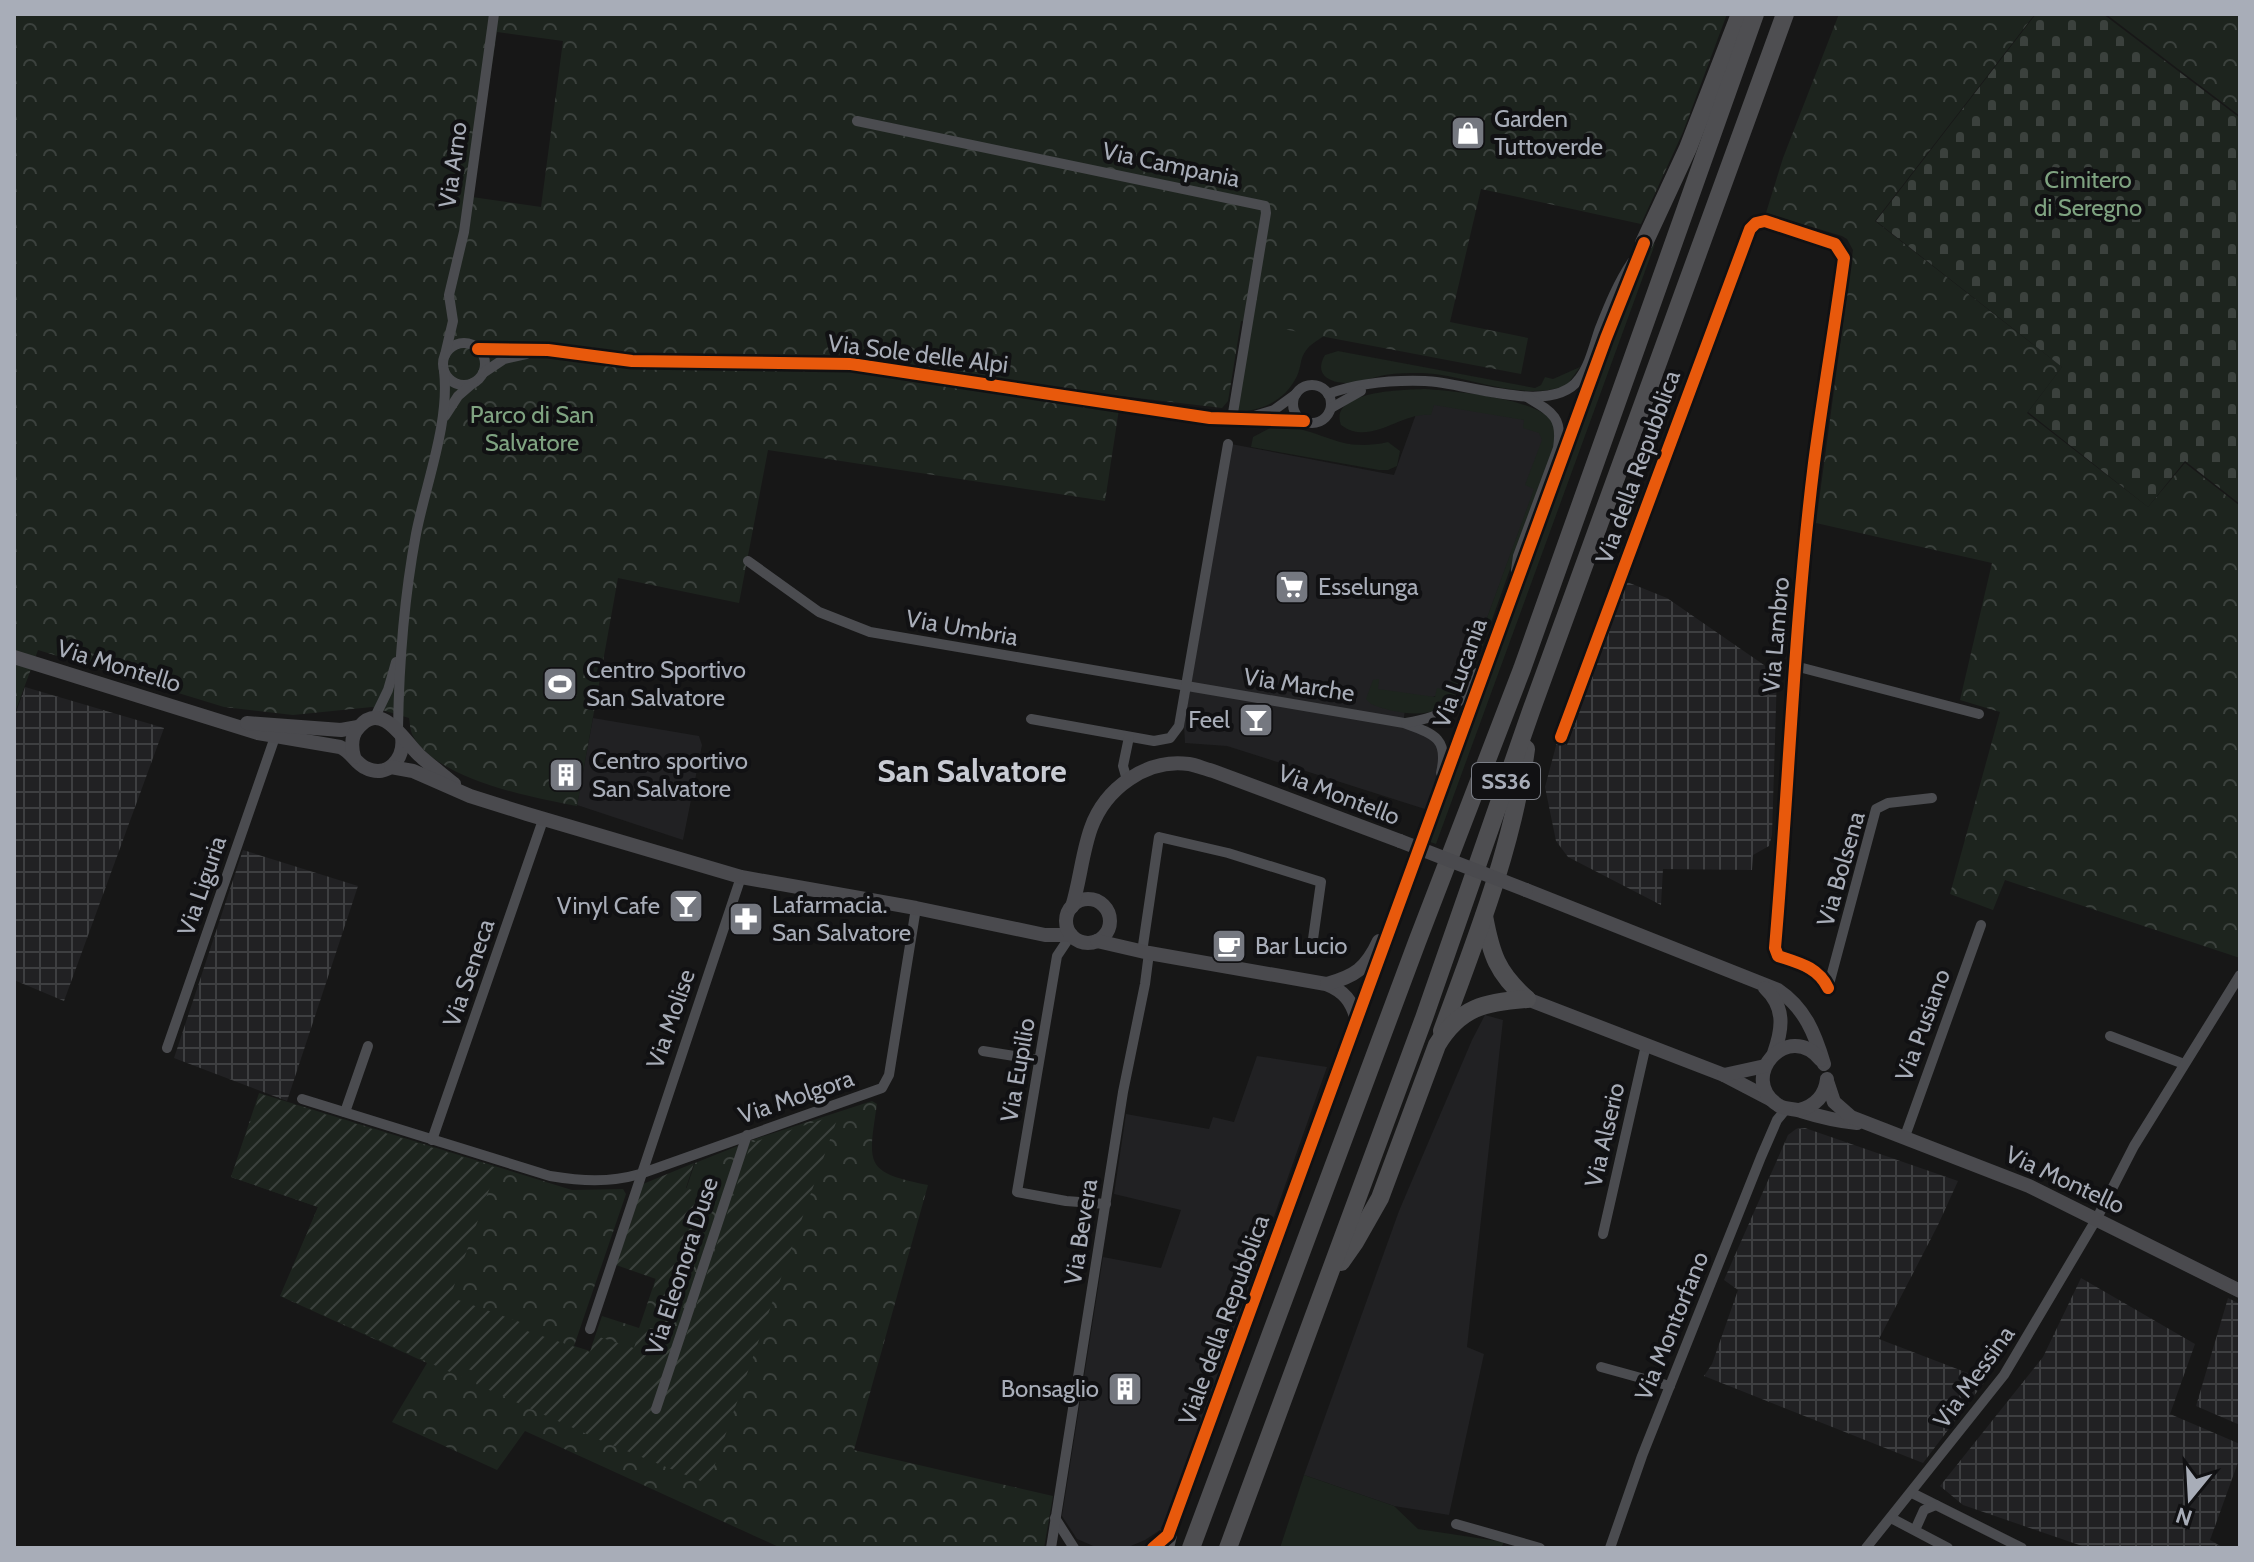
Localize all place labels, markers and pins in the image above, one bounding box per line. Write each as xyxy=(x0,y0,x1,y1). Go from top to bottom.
place label: Garden Tuttoverde xyxy=(1494,104,1603,161)
shop icon: Garden Tuttoverde xyxy=(1449,114,1487,152)
supermarket icon: Esselunga xyxy=(1273,568,1311,606)
place label: Esselunga xyxy=(1318,572,1419,601)
place label: Centro Sportivo San Salvatore xyxy=(586,655,746,712)
sports icon: Centro Sportivo San Salvatore xyxy=(541,665,579,703)
bar icon: Feel xyxy=(1237,701,1275,739)
place label: Feel xyxy=(1188,705,1230,734)
place label: Centro sportivo San Salvatore xyxy=(592,746,748,803)
building icon: Centro sportivo San Salvatore xyxy=(547,756,585,794)
bar icon: Vinyl Cafe xyxy=(667,887,705,925)
place label: Lafarmacia. San Salvatore xyxy=(772,890,911,947)
place label: Vinyl Cafe xyxy=(557,891,660,920)
pharmacy icon: Lafarmacia. San Salvatore xyxy=(727,900,765,938)
cafe icon: Bar Lucio xyxy=(1210,927,1248,965)
place label: Bar Lucio xyxy=(1255,931,1347,960)
building icon: Bonsaglio xyxy=(1106,1370,1144,1408)
place label: Bonsaglio xyxy=(1001,1374,1099,1403)

